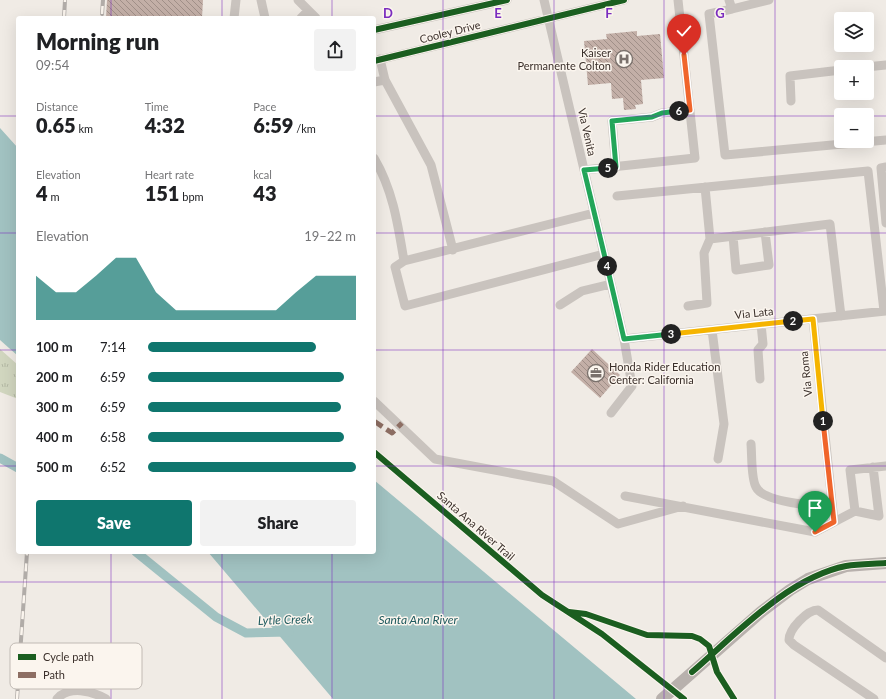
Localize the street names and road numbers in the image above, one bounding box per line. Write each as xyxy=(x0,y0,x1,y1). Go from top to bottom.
street label: Cooley Drive xyxy=(418,18,482,45)
street label: Via Venita xyxy=(576,107,599,157)
street label: Via Lata xyxy=(734,304,774,321)
street label: Via Roma xyxy=(797,351,814,397)
street label: Santa Ana River Trail xyxy=(435,489,518,563)

